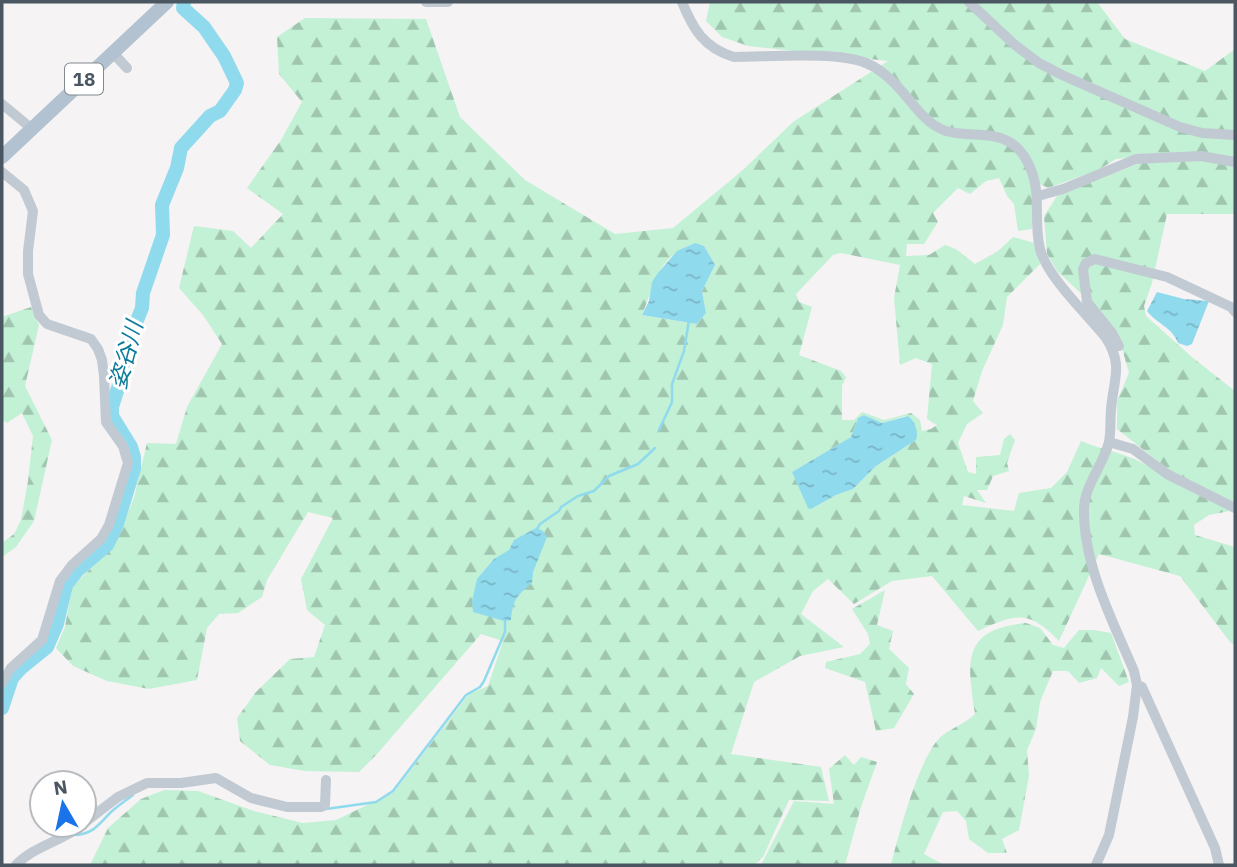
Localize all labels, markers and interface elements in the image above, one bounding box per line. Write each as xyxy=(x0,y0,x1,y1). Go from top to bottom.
road number: 18 xyxy=(65,64,103,94)
water label: 姿谷川 xyxy=(102,315,149,392)
north arrow xyxy=(28,769,98,839)
text: N xyxy=(52,774,69,800)

